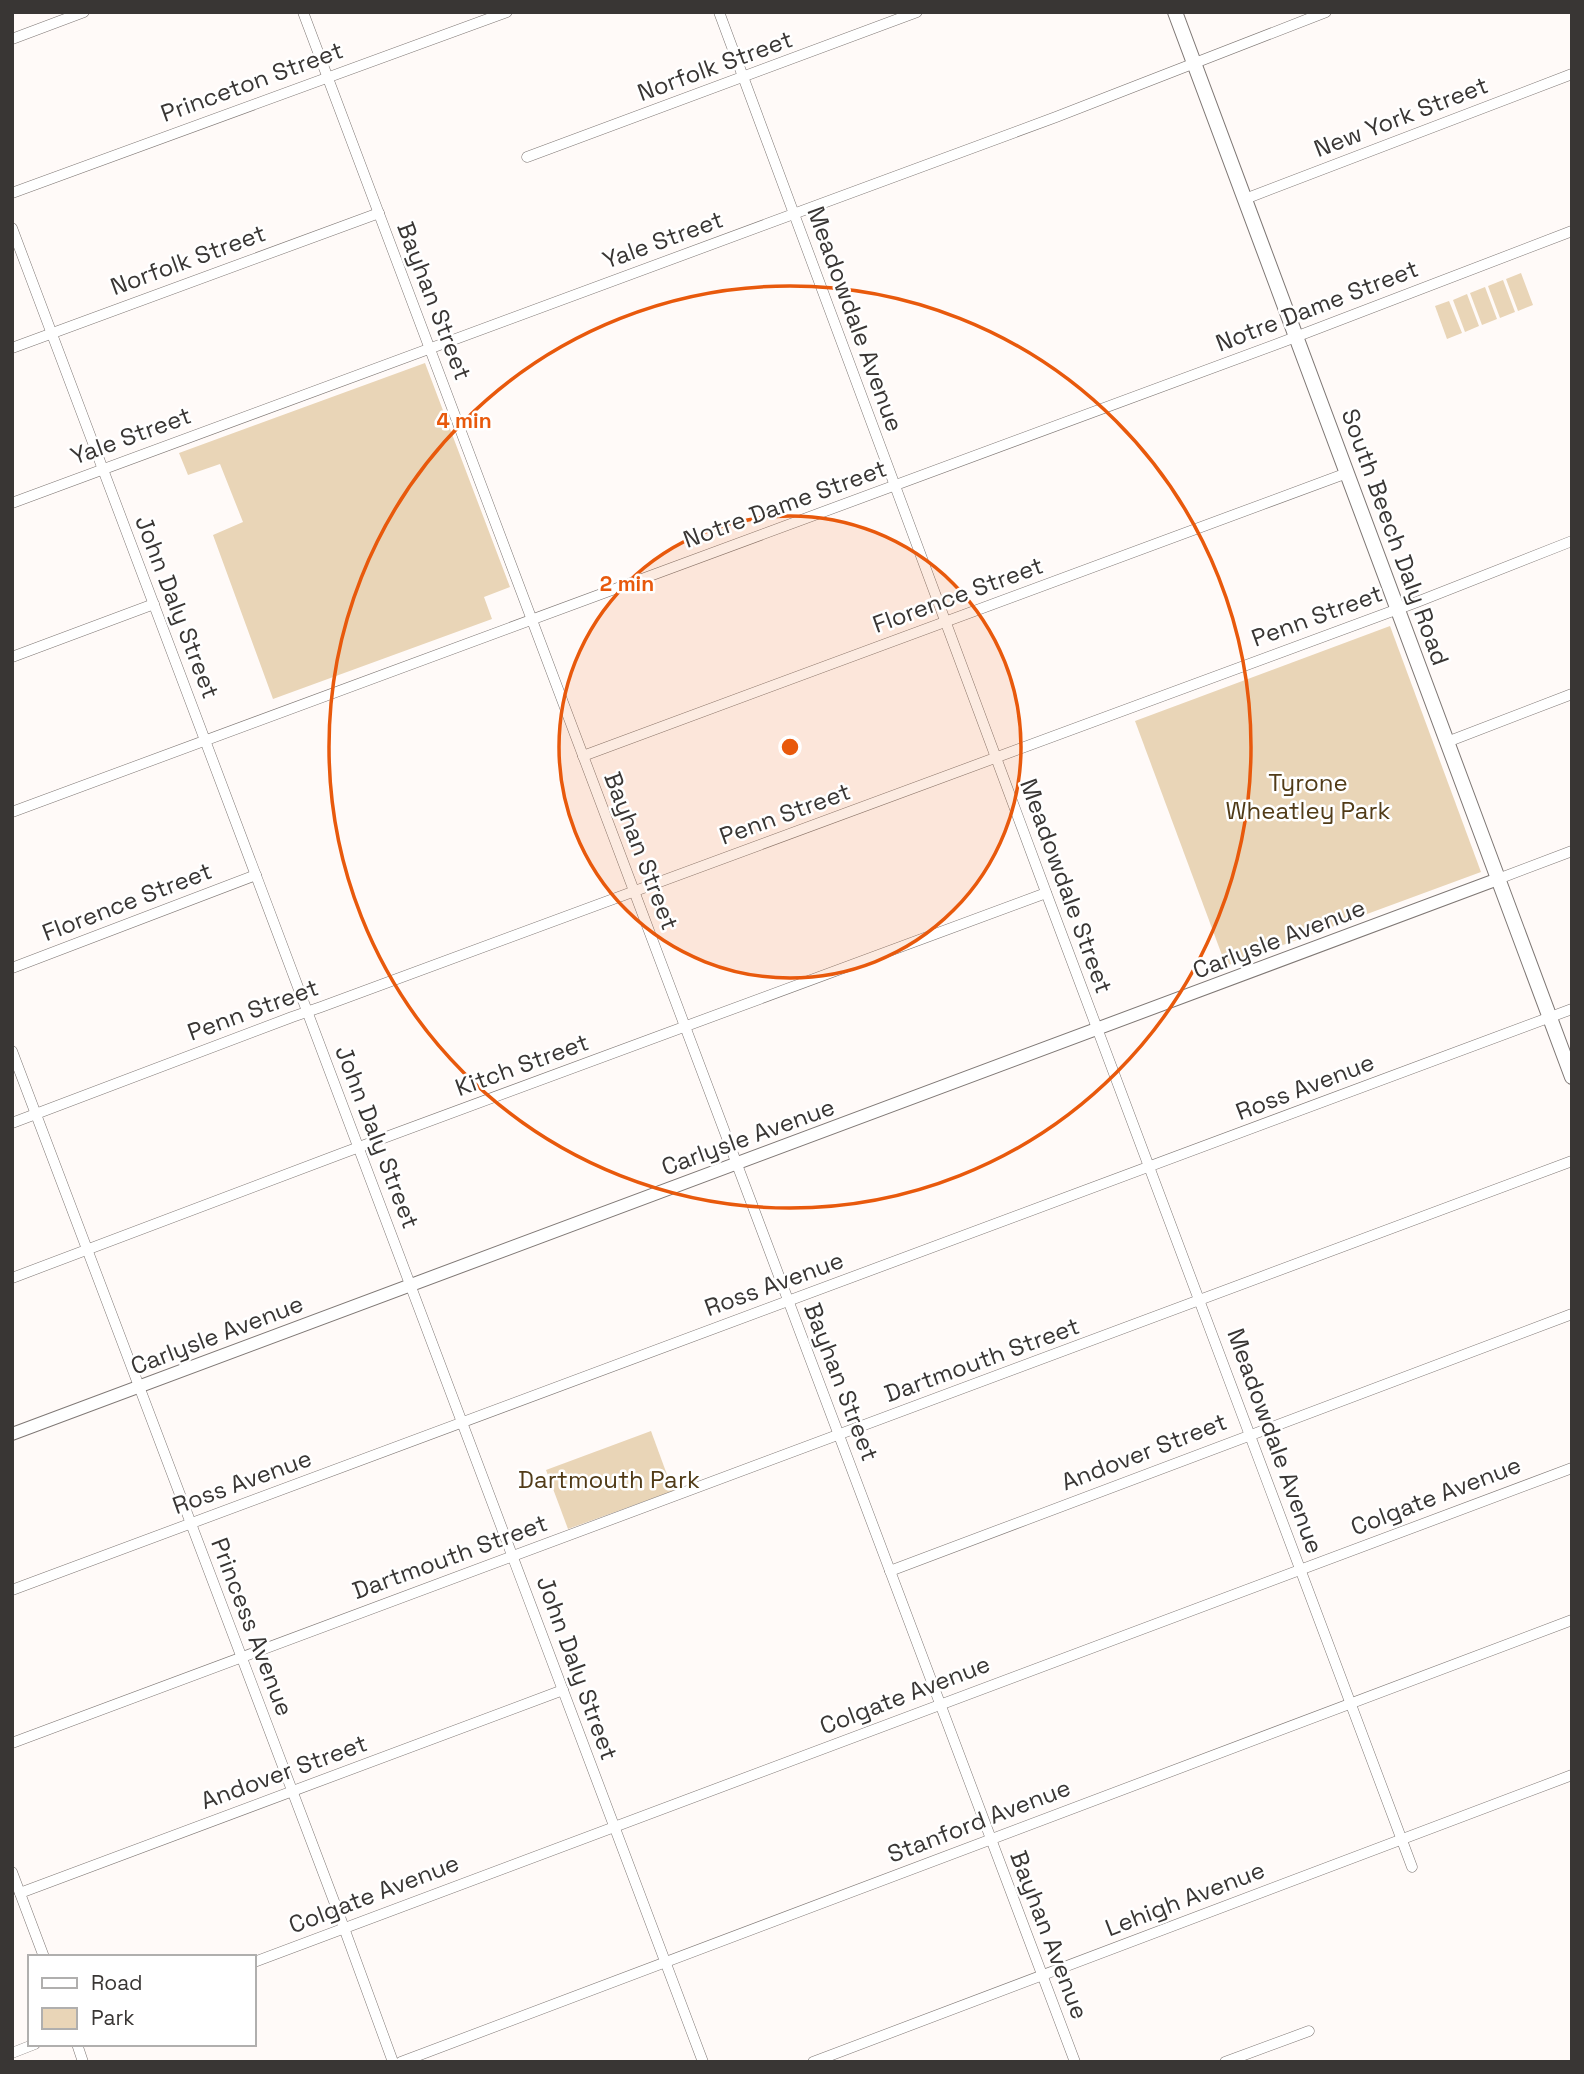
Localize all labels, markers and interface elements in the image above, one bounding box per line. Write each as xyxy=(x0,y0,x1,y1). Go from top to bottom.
street label: Norfolk Street xyxy=(633,23,797,108)
street label: Princeton Street xyxy=(156,34,347,129)
street label: New York Street xyxy=(1309,69,1492,164)
street label: Meadowdale Avenue xyxy=(800,202,911,436)
street label: Yale Street xyxy=(598,203,727,276)
street label: Norfolk Street xyxy=(106,217,270,302)
street label: Bayhan Street xyxy=(390,217,479,384)
street label: Notre Dame Street xyxy=(1211,253,1422,358)
street label: Yale Street xyxy=(66,399,195,472)
street label: South Beech Daly Road xyxy=(1335,404,1456,669)
text: 4 min xyxy=(436,407,492,434)
street label: Notre Dame Street xyxy=(679,452,891,555)
street label: John Daly Street xyxy=(128,511,227,703)
street label: Florence Street xyxy=(868,549,1047,640)
text: 2 min xyxy=(600,570,654,597)
street label: Penn Street xyxy=(1247,578,1387,654)
centre of rings xyxy=(778,735,802,759)
street label: Bayhan Street xyxy=(597,767,686,934)
park label: Tyrone Wheatley Park xyxy=(1226,767,1391,826)
street label: Meadowdale Street xyxy=(1013,774,1120,997)
street label: Penn Street xyxy=(715,776,855,852)
street label: Florence Street xyxy=(38,855,216,948)
street label: Carlysle Avenue xyxy=(1188,891,1369,986)
street label: Penn Street xyxy=(183,972,323,1048)
street label: Kitch Street xyxy=(451,1026,593,1103)
street label: John Daly Street xyxy=(328,1041,427,1233)
street label: Ross Avenue xyxy=(1231,1046,1378,1127)
street label: Carlysle Avenue xyxy=(657,1091,839,1182)
street label: Ross Avenue xyxy=(700,1244,848,1323)
street label: Carlysle Avenue xyxy=(126,1287,307,1382)
street label: Bayhan Street xyxy=(797,1298,886,1465)
street label: Dartmouth Street xyxy=(880,1310,1084,1409)
street label: Meadowdale Avenue xyxy=(1220,1324,1331,1558)
street label: Andover Street xyxy=(1057,1406,1231,1497)
street label: Ross Avenue xyxy=(168,1442,316,1521)
street label: Colgate Avenue xyxy=(1346,1449,1525,1542)
park label: Dartmouth Park xyxy=(518,1464,700,1495)
street label: Dartmouth Street xyxy=(348,1507,552,1606)
street label: Princess Avenue xyxy=(204,1533,301,1720)
street label: John Daly Street xyxy=(530,1571,625,1764)
street label: Colgate Avenue xyxy=(815,1648,994,1741)
street label: Andover Street xyxy=(196,1727,371,1816)
street label: Stanford Avenue xyxy=(883,1771,1075,1870)
street label: Bayhan Avenue xyxy=(1003,1846,1096,2023)
street label: Colgate Avenue xyxy=(284,1847,463,1940)
street label: Lehigh Avenue xyxy=(1101,1854,1269,1943)
legend xyxy=(28,1955,256,2046)
text: Road xyxy=(91,1969,143,1996)
text: Park xyxy=(91,2004,135,2031)

